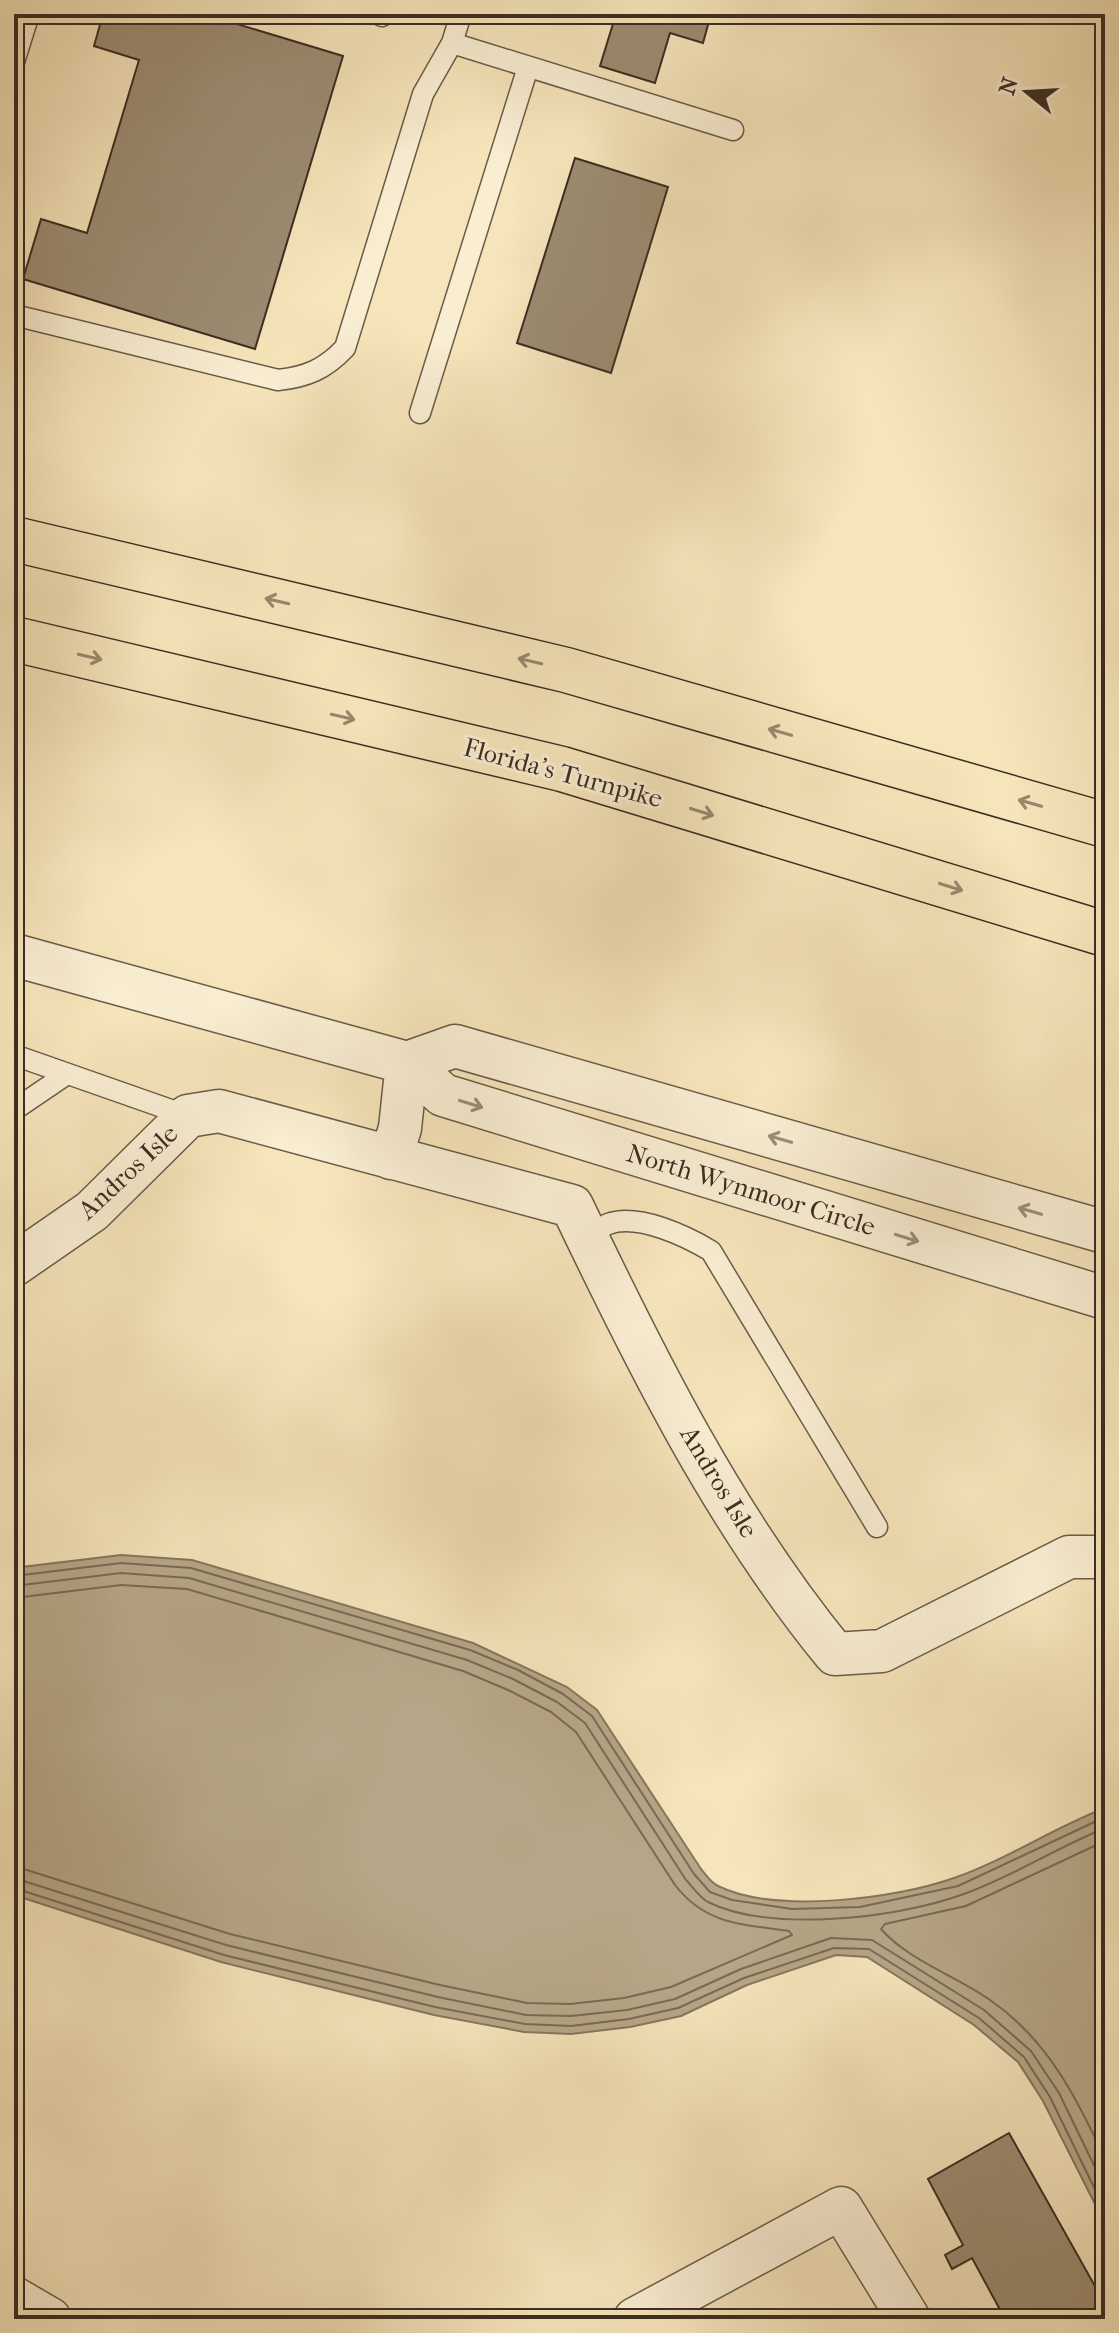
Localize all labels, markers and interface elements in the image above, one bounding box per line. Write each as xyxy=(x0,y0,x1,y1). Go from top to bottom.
north arrow xyxy=(987,52,1067,132)
text: N xyxy=(994,74,1024,98)
one-way arrow xyxy=(264,593,290,608)
one-way arrow xyxy=(77,650,102,665)
one-way arrow xyxy=(517,653,543,668)
one-way arrow xyxy=(329,710,355,725)
one-way arrow xyxy=(768,723,794,738)
street label: Florida's Turnpike xyxy=(460,732,666,814)
one-way arrow xyxy=(1018,795,1043,809)
one-way arrow xyxy=(689,805,715,820)
one-way arrow xyxy=(939,881,964,896)
one-way arrow xyxy=(458,1098,483,1112)
street label: Andros Isle xyxy=(71,1118,184,1227)
one-way arrow xyxy=(768,1131,794,1146)
street label: North Wynmoor Circle xyxy=(623,1137,879,1243)
one-way arrow xyxy=(1018,1202,1043,1217)
one-way arrow xyxy=(894,1231,919,1246)
street label: Andros Isle xyxy=(673,1420,764,1544)

